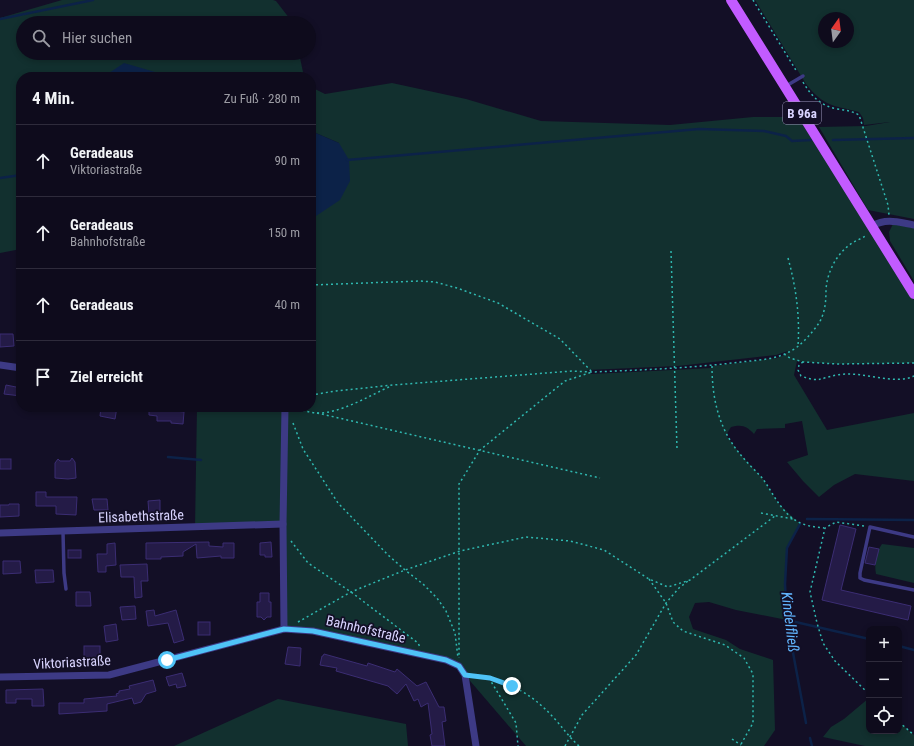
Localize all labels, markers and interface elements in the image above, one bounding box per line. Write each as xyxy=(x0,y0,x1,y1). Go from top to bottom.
north arrow xyxy=(818,12,854,48)
search box xyxy=(16,16,316,60)
icon: search xyxy=(30,27,52,49)
text: Hier suchen xyxy=(62,29,132,47)
text: 4 Min. xyxy=(32,88,75,108)
text: Zu Fuß · 280 m xyxy=(224,91,300,106)
road number: B 96a xyxy=(783,102,821,124)
text: Geradeaus xyxy=(70,144,134,162)
icon: ahead xyxy=(32,150,54,172)
text: 90 m xyxy=(274,153,300,168)
text: Viktoriastraße xyxy=(70,162,142,177)
text: Geradeaus xyxy=(70,216,134,234)
icon: ahead xyxy=(32,222,54,244)
text: 150 m xyxy=(268,225,300,240)
text: Bahnhofstraße xyxy=(70,234,145,249)
icon: ahead xyxy=(32,294,54,316)
text: Geradeaus xyxy=(70,296,134,314)
text: 40 m xyxy=(274,297,300,312)
icon: arrive xyxy=(32,366,54,388)
text: Ziel erreicht xyxy=(70,368,143,386)
street label: Elisabethstraße xyxy=(98,506,185,525)
water label: Kindelfließ xyxy=(777,591,803,653)
street label: Bahnhofstraße xyxy=(325,612,408,646)
map controls xyxy=(866,626,902,734)
button: + xyxy=(866,626,902,662)
route start xyxy=(158,651,176,669)
street label: Viktoriastraße xyxy=(33,652,112,672)
button: − xyxy=(866,662,902,698)
route end xyxy=(503,677,521,695)
button: locate xyxy=(866,698,902,734)

